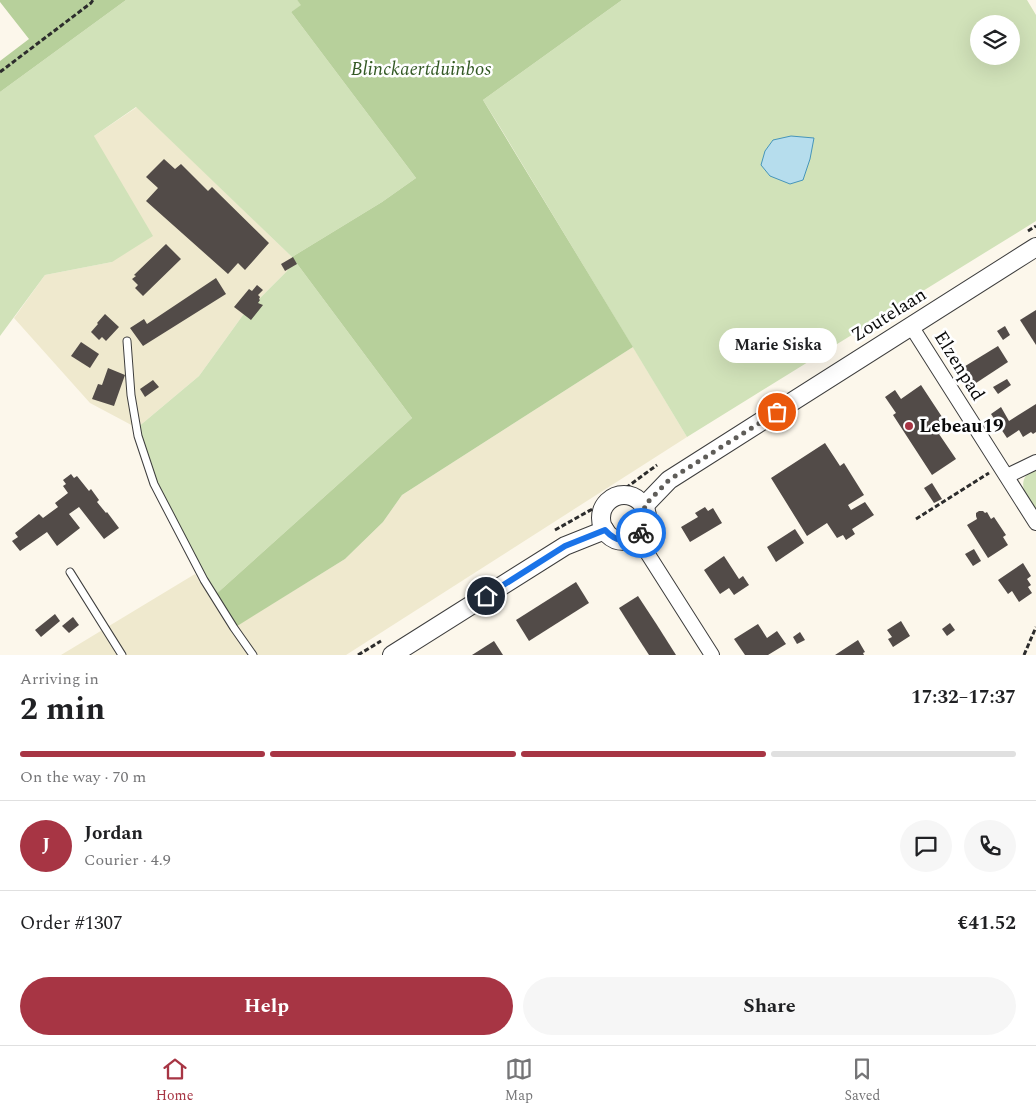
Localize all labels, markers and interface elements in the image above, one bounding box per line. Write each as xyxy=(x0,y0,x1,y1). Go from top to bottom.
map controls xyxy=(970,15,1020,65)
button: layers xyxy=(970,15,1020,65)
park label: Blinckaertduinbos xyxy=(351,55,491,84)
street label: Zoutelaan xyxy=(846,280,932,350)
street label: Elzenpad xyxy=(926,325,992,407)
callout: Marie Siska xyxy=(718,327,836,362)
text: Marie Siska xyxy=(734,333,822,357)
pin xyxy=(756,391,798,433)
icon: bag xyxy=(763,398,791,426)
place label: Lebeau19 xyxy=(919,412,1004,441)
marker: Lebeau19 xyxy=(903,420,915,432)
courier xyxy=(616,508,666,558)
icon: bike xyxy=(627,519,655,547)
pin xyxy=(465,575,507,617)
icon: home xyxy=(472,582,500,610)
text: Arriving in xyxy=(20,667,99,691)
text: 17:32–17:37 xyxy=(911,683,1016,712)
text: 2 min xyxy=(20,685,105,734)
text: On the way · 70 m xyxy=(20,765,146,789)
text: Jordan xyxy=(84,819,143,848)
button: chat xyxy=(900,820,952,872)
button: phone xyxy=(964,820,1016,872)
text: J xyxy=(42,831,50,860)
text: Courier · 4.9 xyxy=(84,848,171,872)
text: Order #1307 xyxy=(20,909,123,938)
text: €41.52 xyxy=(958,909,1016,938)
button: Help xyxy=(20,977,513,1035)
button: Share xyxy=(523,977,1016,1035)
tab: Home xyxy=(156,1055,193,1106)
tab: Map xyxy=(505,1055,533,1106)
tab: Saved xyxy=(844,1055,880,1106)

